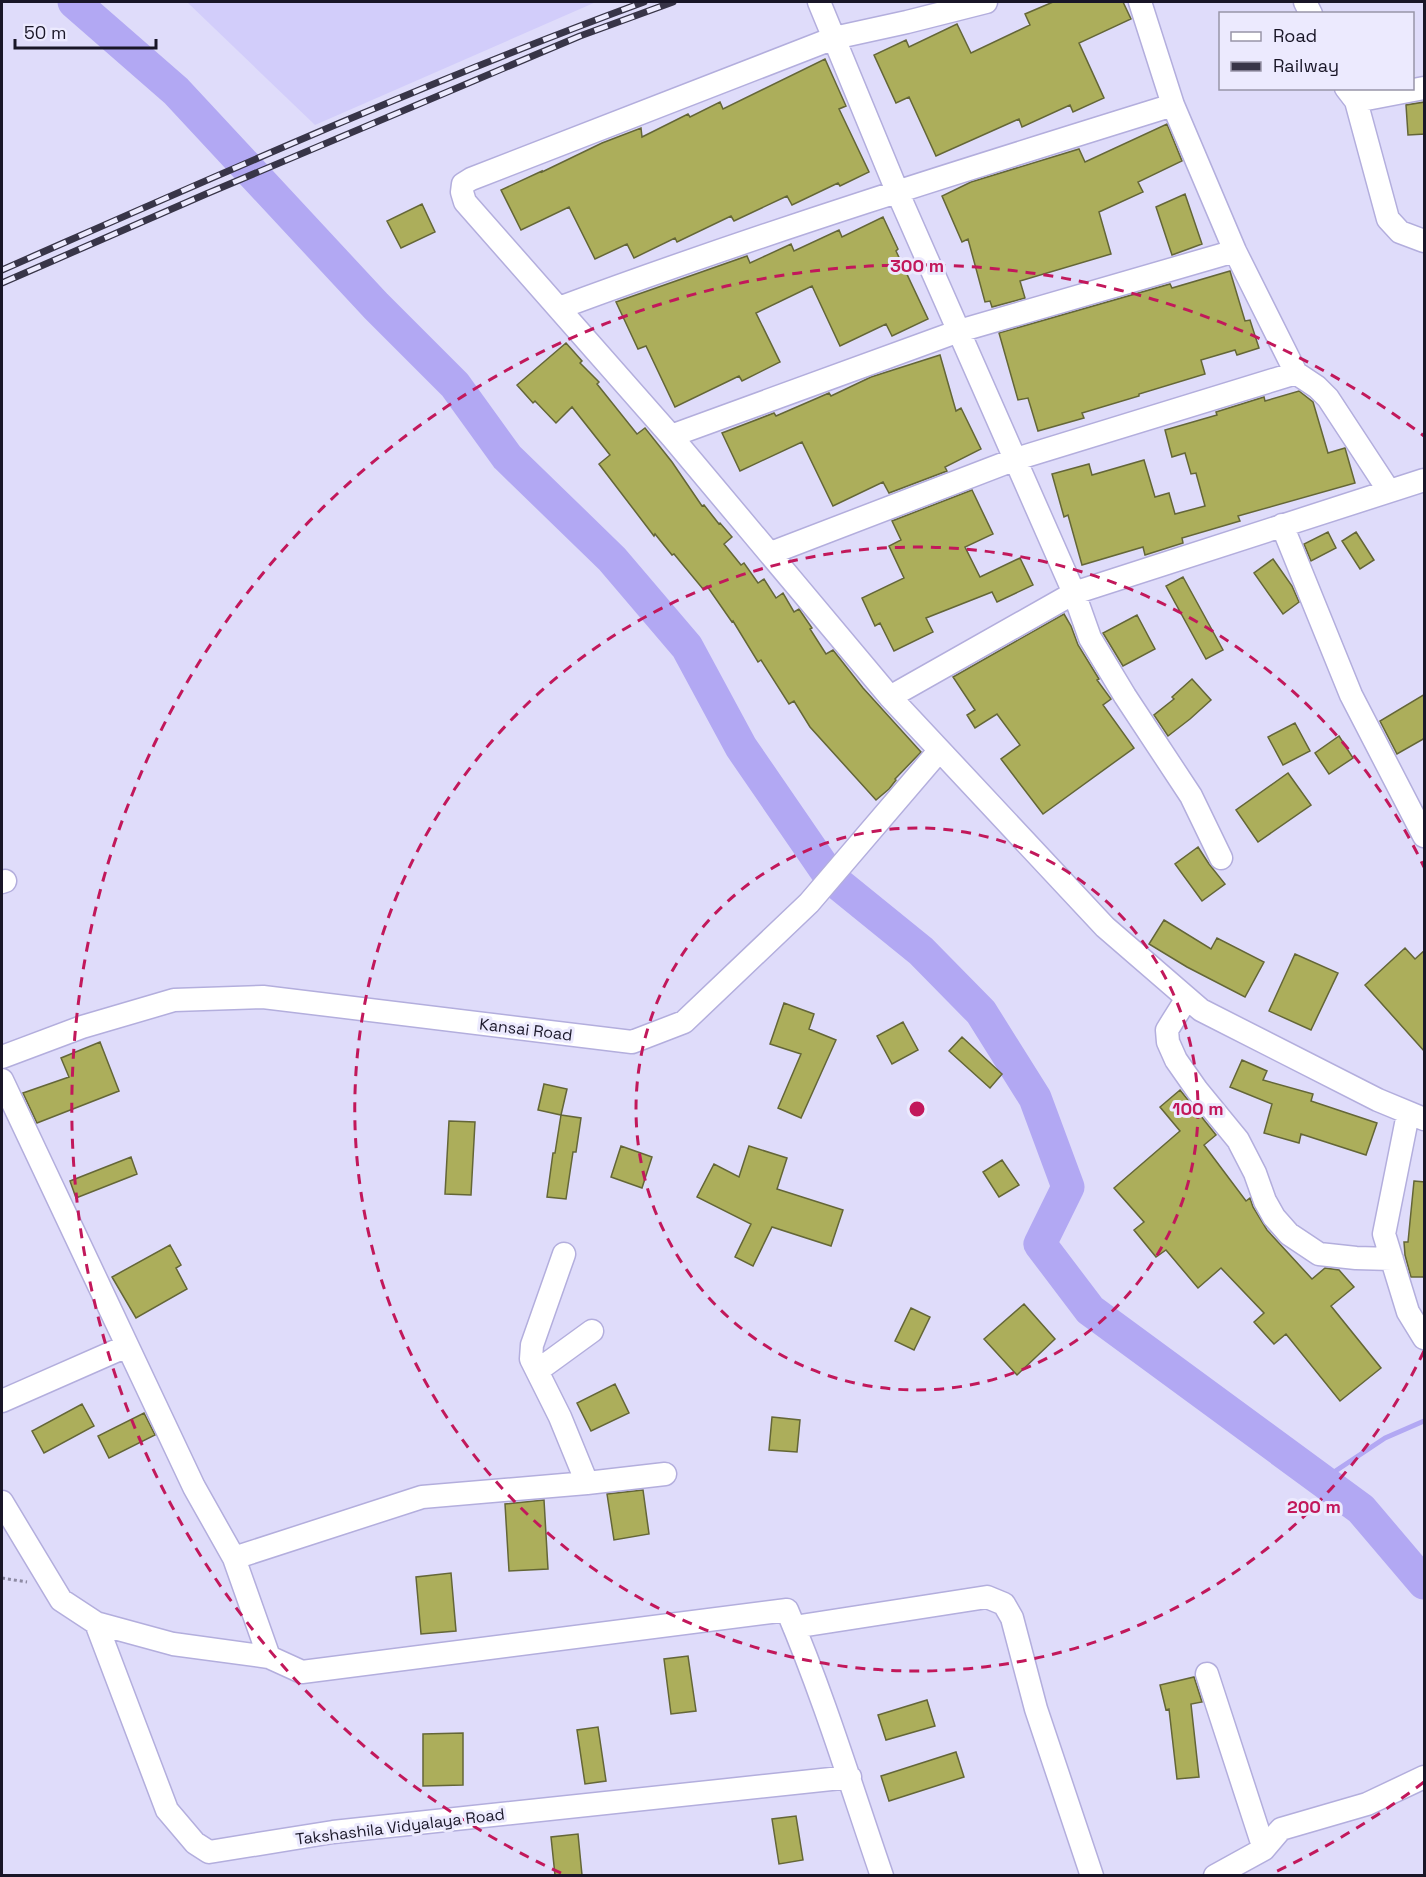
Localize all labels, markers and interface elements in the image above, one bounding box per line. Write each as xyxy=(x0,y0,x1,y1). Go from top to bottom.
scale bar xyxy=(15,12,156,50)
legend xyxy=(1219,12,1414,90)
text: 50 m xyxy=(24,21,66,44)
text: Road xyxy=(1273,24,1317,47)
text: Railway xyxy=(1273,54,1339,77)
text: 300 m xyxy=(890,254,944,277)
street label: Kansai Road xyxy=(478,1013,574,1046)
text: 100 m xyxy=(1172,1097,1224,1120)
centre of rings xyxy=(907,1099,927,1119)
text: 200 m xyxy=(1287,1495,1341,1518)
street label: Takshashila Vidyalaya Road xyxy=(294,1803,506,1850)

